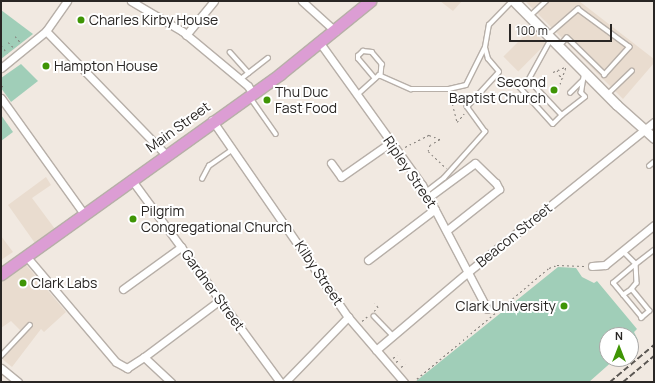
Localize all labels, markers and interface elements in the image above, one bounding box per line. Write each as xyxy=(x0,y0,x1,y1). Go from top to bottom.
place label: Charles Kirby House xyxy=(89,12,218,28)
marker: Charles Kirby House xyxy=(76,15,86,25)
scale bar xyxy=(511,16,614,42)
text: 100 m xyxy=(516,22,548,39)
place label: Hampton House xyxy=(54,58,158,74)
marker: Hampton House xyxy=(41,61,51,71)
place label: Second Baptist Church xyxy=(449,74,546,106)
place label: Thu Duc Fast Food xyxy=(275,84,337,116)
marker: Second Baptist Church xyxy=(549,85,559,95)
marker: Thu Duc Fast Food xyxy=(262,95,272,105)
street label: Main Street xyxy=(143,98,213,156)
street label: Ripley Street xyxy=(380,133,440,211)
street label: Beacon Street xyxy=(473,199,555,271)
place label: Pilgrim Congregational Church xyxy=(141,203,292,236)
marker: Pilgrim Congregational Church xyxy=(128,214,138,224)
street label: Kilby Street xyxy=(291,238,347,308)
street label: Gardner Street xyxy=(178,246,248,334)
place label: Clark Labs xyxy=(31,275,97,291)
marker: Clark Labs xyxy=(18,278,28,288)
place label: Clark University xyxy=(456,298,556,314)
marker: Clark University xyxy=(559,301,569,311)
north arrow xyxy=(599,327,639,367)
text: N xyxy=(615,328,623,343)

